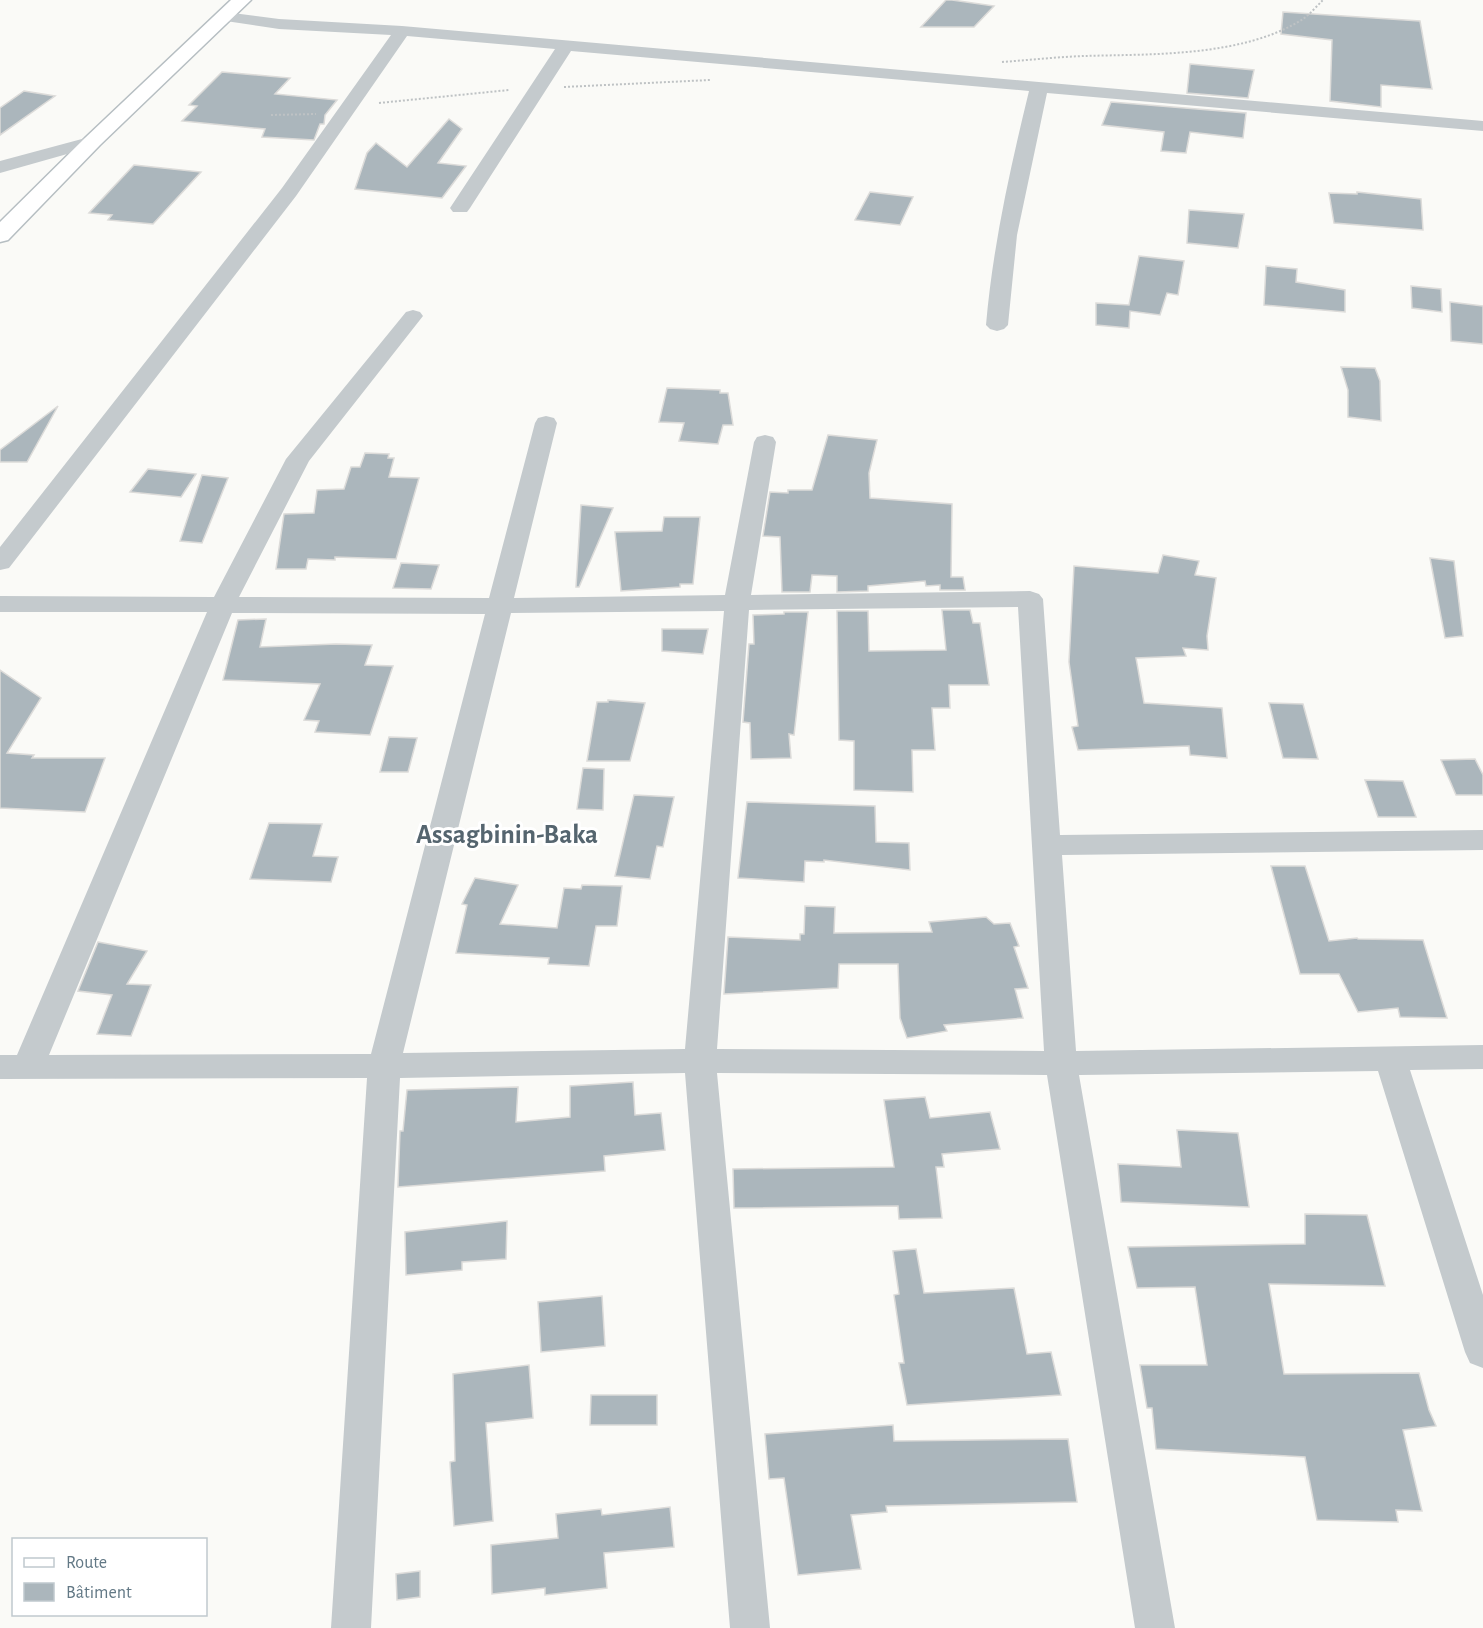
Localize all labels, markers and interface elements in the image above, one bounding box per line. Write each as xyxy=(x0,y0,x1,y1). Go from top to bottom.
district label: Assagbinin-Baka xyxy=(416,821,598,848)
legend xyxy=(12,1538,207,1616)
text: Route xyxy=(66,1554,107,1572)
text: Bâtiment xyxy=(66,1584,132,1602)

